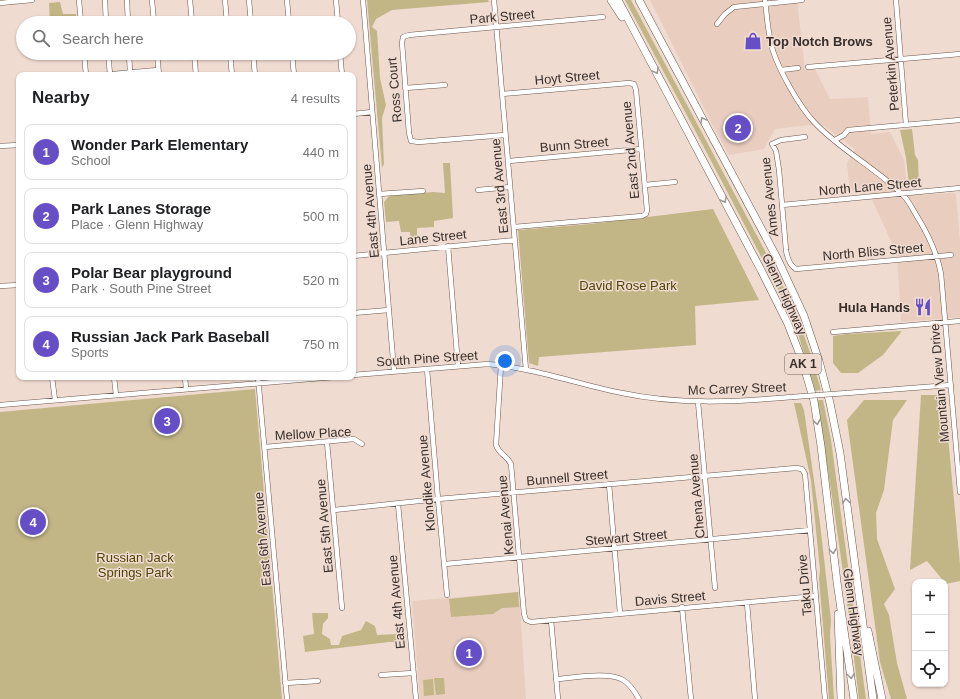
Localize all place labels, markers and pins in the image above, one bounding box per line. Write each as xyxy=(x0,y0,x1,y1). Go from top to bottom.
shop icon: Top Notch Brows xyxy=(743,31,763,51)
place label: Top Notch Brows xyxy=(766,34,873,49)
pin: 2 xyxy=(725,113,751,143)
restaurant icon: Hula Hands xyxy=(913,297,933,317)
place label: Hula Hands xyxy=(838,300,910,315)
pin: 3 xyxy=(154,406,180,436)
pin: 4 xyxy=(20,507,46,537)
pin: 1 xyxy=(456,638,482,668)

